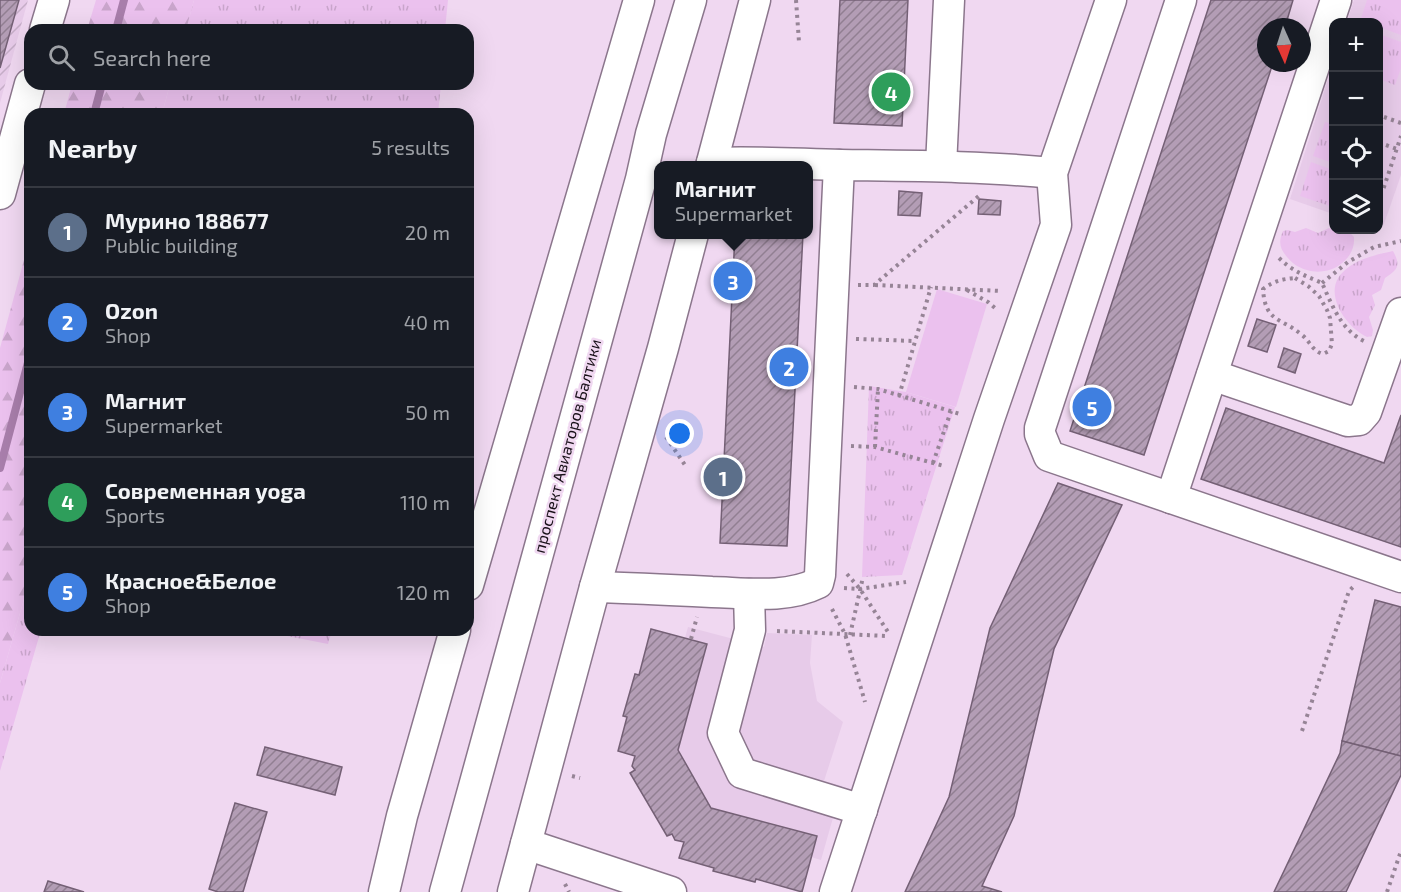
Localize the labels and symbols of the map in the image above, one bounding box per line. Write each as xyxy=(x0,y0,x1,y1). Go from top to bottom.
north arrow xyxy=(1257,18,1311,72)
pin: 4 xyxy=(872,70,910,115)
pin: 3 xyxy=(714,258,752,304)
street label: проспект Авиаторов Балтики xyxy=(529,337,604,555)
pin: 2 xyxy=(770,344,808,389)
pin: 5 xyxy=(1072,384,1112,430)
your location xyxy=(665,419,694,448)
pin: 1 xyxy=(704,454,742,500)

